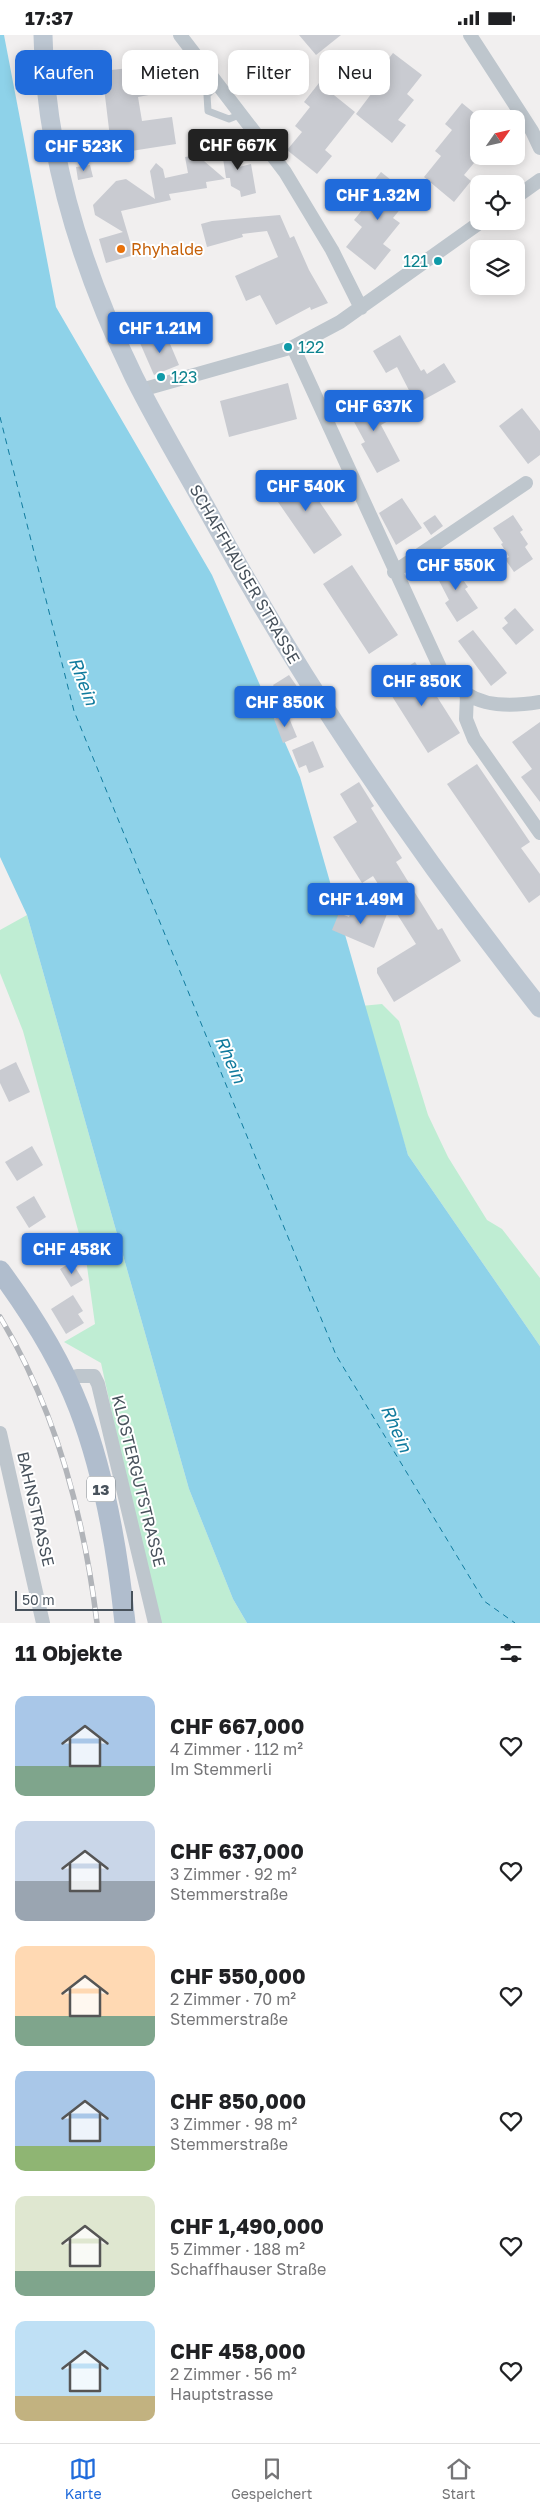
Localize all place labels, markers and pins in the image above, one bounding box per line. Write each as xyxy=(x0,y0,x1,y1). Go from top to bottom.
pin: CHF 523K xyxy=(32,129,136,172)
pin: CHF 667K xyxy=(186,129,290,171)
pin: CHF 1.32M xyxy=(321,179,435,221)
place label: Rhyhalde xyxy=(131,239,203,259)
marker: Rhyhalde xyxy=(115,243,127,255)
place label: 121 xyxy=(403,251,428,271)
marker: 121 xyxy=(432,255,444,267)
pin: CHF 1.21M xyxy=(103,311,217,354)
place label: 122 xyxy=(298,337,324,357)
marker: 122 xyxy=(282,341,294,353)
place label: 123 xyxy=(171,367,197,387)
marker: 123 xyxy=(155,371,167,383)
pin: CHF 637K xyxy=(322,389,426,432)
pin: CHF 540K xyxy=(254,469,358,512)
pin: CHF 550K xyxy=(404,549,508,591)
pin: CHF 850K xyxy=(370,665,474,707)
pin: CHF 850K xyxy=(233,685,337,728)
pin: CHF 1.49M xyxy=(304,883,418,925)
pin: CHF 458K xyxy=(20,1233,124,1275)

